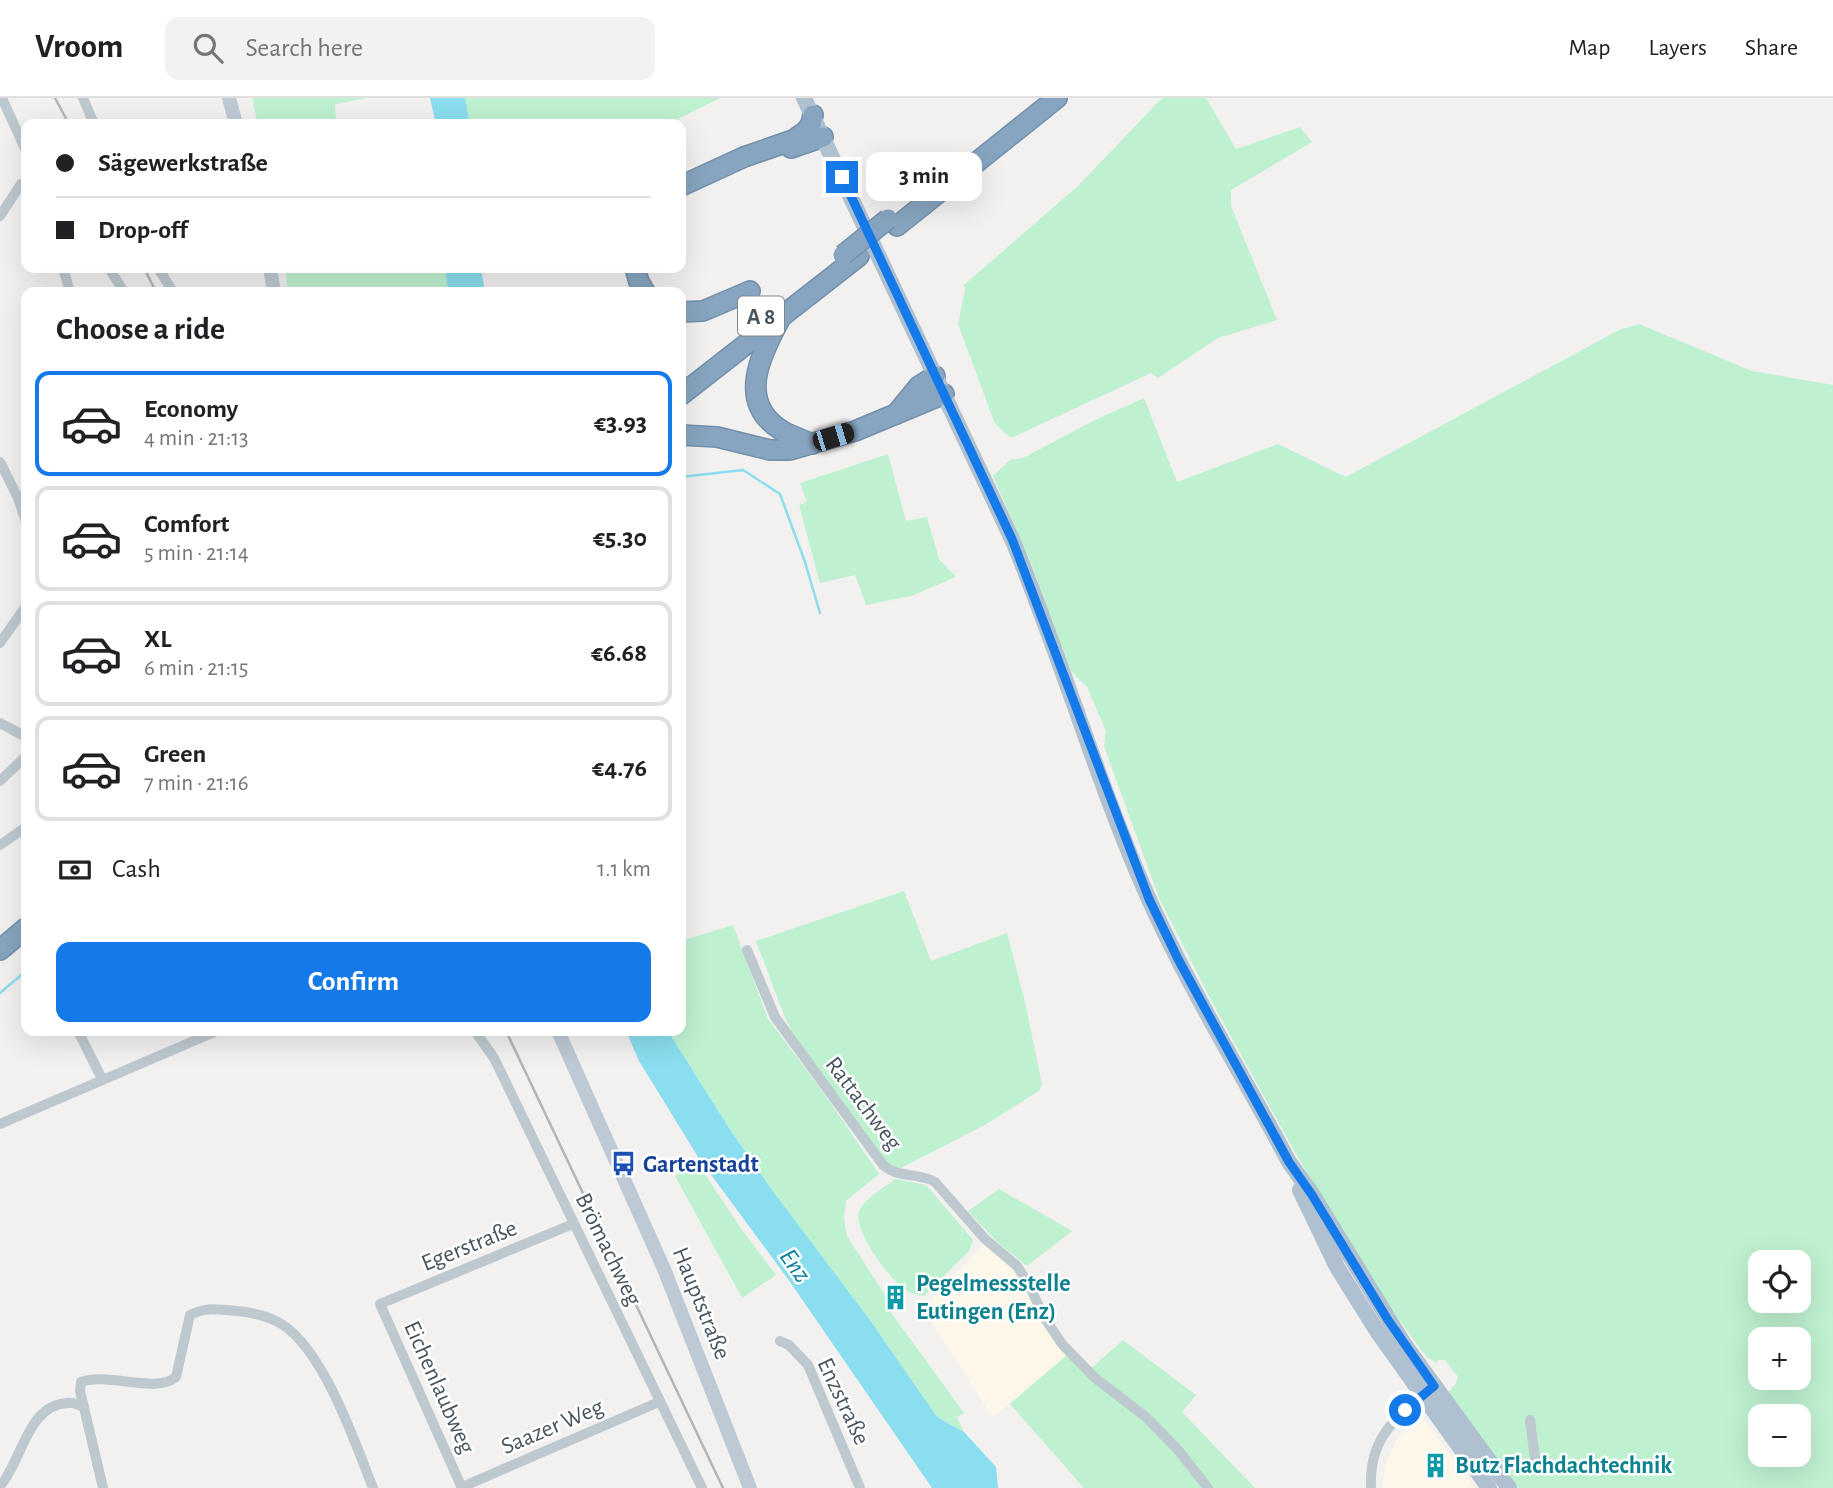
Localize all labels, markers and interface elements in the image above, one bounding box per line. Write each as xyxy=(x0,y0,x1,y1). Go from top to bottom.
search box xyxy=(165,17,655,80)
icon: search xyxy=(189,29,227,67)
text: Vroom xyxy=(35,31,123,64)
text: Search here xyxy=(245,35,363,61)
text: Map xyxy=(1568,36,1610,60)
text: Layers xyxy=(1648,36,1707,60)
text: Share xyxy=(1745,36,1798,60)
text: Sägewerkstraße xyxy=(98,150,268,176)
callout: 3 min xyxy=(866,153,982,202)
route end xyxy=(826,161,858,193)
text: 3 min xyxy=(899,165,949,188)
text: Drop-off xyxy=(98,217,187,243)
road number: A 8 xyxy=(738,296,784,336)
text: Choose a ride xyxy=(56,313,225,345)
icon: car xyxy=(60,392,123,455)
text: Economy xyxy=(144,396,238,422)
text: €3.93 xyxy=(594,410,647,436)
car xyxy=(810,421,857,453)
text: 4 min · 21:13 xyxy=(144,427,249,450)
icon: car xyxy=(60,507,123,570)
text: Comfort xyxy=(144,511,229,537)
text: €5.30 xyxy=(593,525,647,551)
text: 5 min · 21:14 xyxy=(144,542,249,565)
icon: car xyxy=(60,622,123,685)
text: XL xyxy=(144,626,171,652)
text: €6.68 xyxy=(591,640,647,666)
text: 6 min · 21:15 xyxy=(144,657,248,680)
icon: car xyxy=(60,737,123,800)
text: Green xyxy=(144,741,206,767)
text: €4.76 xyxy=(592,755,647,781)
text: 7 min · 21:16 xyxy=(144,772,248,795)
icon: cash xyxy=(56,851,94,889)
text: Cash xyxy=(112,856,161,882)
text: 1.1 km xyxy=(597,858,651,881)
button: Confirm xyxy=(56,942,651,1022)
street label: Rattachweg xyxy=(821,1052,906,1155)
bus stop icon: Gartenstadt xyxy=(609,1150,637,1178)
place label: Gartenstadt xyxy=(643,1153,759,1177)
street label: Brömachweg xyxy=(571,1189,646,1310)
street label: Egerstraße xyxy=(418,1216,521,1276)
street label: Hauptstraße xyxy=(668,1244,734,1363)
water label: Enz xyxy=(775,1244,816,1287)
map controls xyxy=(1748,1250,1811,1467)
button: locate xyxy=(1748,1250,1811,1313)
place label: Pegelmessstelle Eutingen (Enz) xyxy=(916,1272,1071,1324)
building icon: Pegelmessstelle Eutingen (Enz) xyxy=(882,1283,910,1311)
street label: Eichenlaubweg xyxy=(399,1318,479,1458)
button: + xyxy=(1748,1327,1811,1390)
street label: Enzstraße xyxy=(813,1354,874,1449)
route start xyxy=(1389,1394,1421,1426)
street label: Saazer Weg xyxy=(498,1395,607,1459)
button: − xyxy=(1748,1404,1811,1467)
building icon: Butz Flachdachtechnik xyxy=(1421,1451,1449,1479)
place label: Butz Flachdachtechnik xyxy=(1455,1454,1672,1478)

